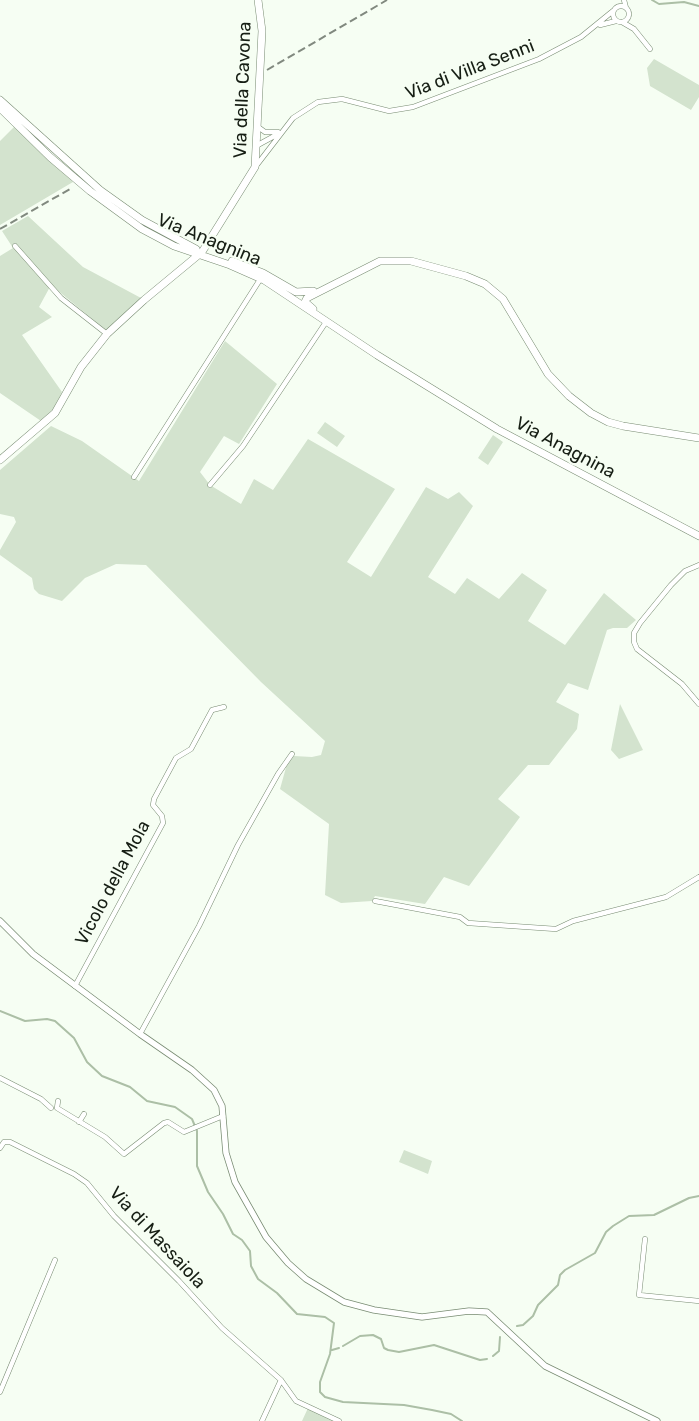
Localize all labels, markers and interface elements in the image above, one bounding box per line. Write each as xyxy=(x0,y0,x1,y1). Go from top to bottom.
street label: Via della Cavona xyxy=(230,21,256,159)
street label: Via di Villa Senni xyxy=(402,35,538,105)
street label: Via Anagnina xyxy=(154,209,264,271)
street label: Via Anagnina xyxy=(511,413,619,483)
street label: Vicolo della Mola xyxy=(71,817,155,949)
street label: Via di Massaiola xyxy=(104,1183,210,1293)

